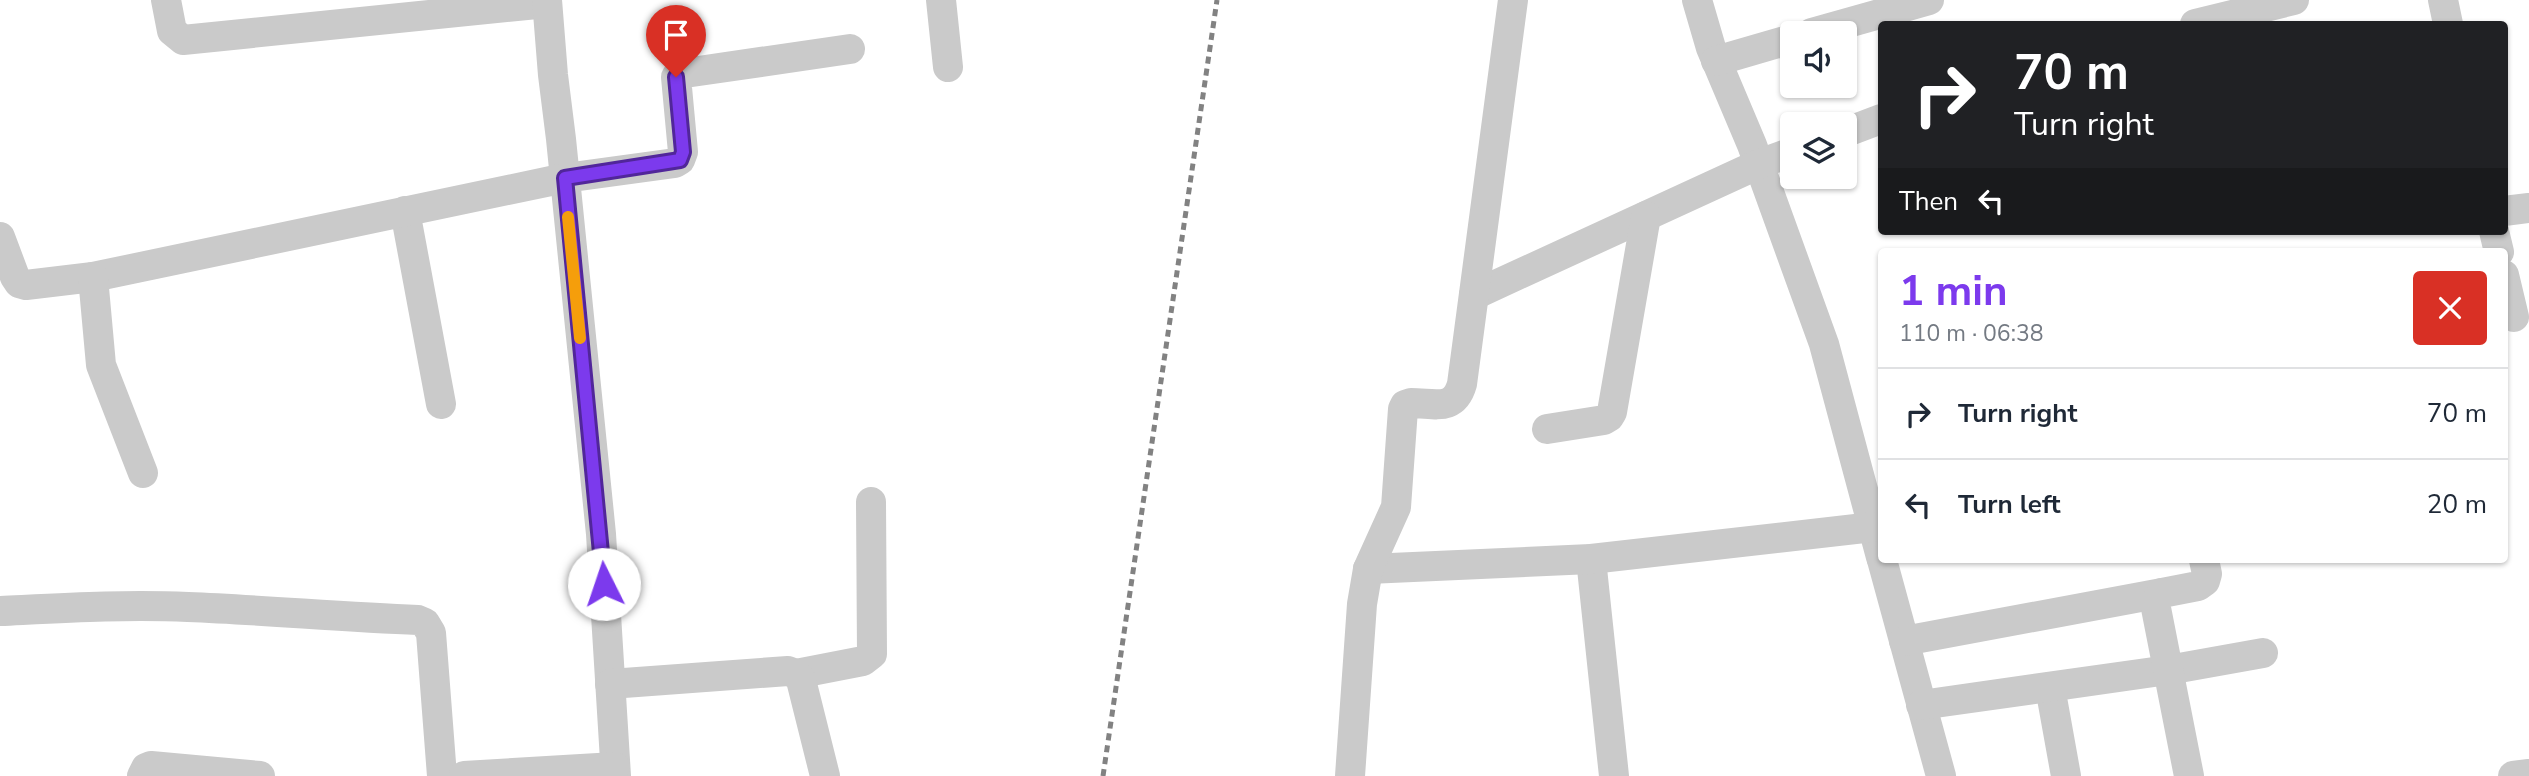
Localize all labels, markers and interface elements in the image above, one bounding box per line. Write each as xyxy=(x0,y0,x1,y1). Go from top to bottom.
pin xyxy=(646,5,706,77)
icon: arrive xyxy=(657,16,695,54)
map controls xyxy=(1780,21,1857,189)
button: sound xyxy=(1780,21,1857,98)
text: 70 m xyxy=(2014,39,2129,106)
icon: right xyxy=(1899,49,1990,140)
text: Turn right xyxy=(2014,103,2154,146)
button: layers xyxy=(1780,112,1857,189)
icon: left xyxy=(1972,182,2010,220)
text: Then xyxy=(1899,184,1958,219)
text: 1 min xyxy=(1899,263,2008,320)
button: close xyxy=(2413,271,2487,345)
text: 110 m · 06:38 xyxy=(1899,318,2044,349)
icon: right xyxy=(1899,395,1937,433)
text: Turn right xyxy=(1958,396,2077,431)
text: 70 m xyxy=(2427,396,2487,431)
icon: left xyxy=(1899,486,1937,524)
text: Turn left xyxy=(1958,487,2061,522)
text: 20 m xyxy=(2427,487,2487,522)
position arrow xyxy=(567,547,641,621)

